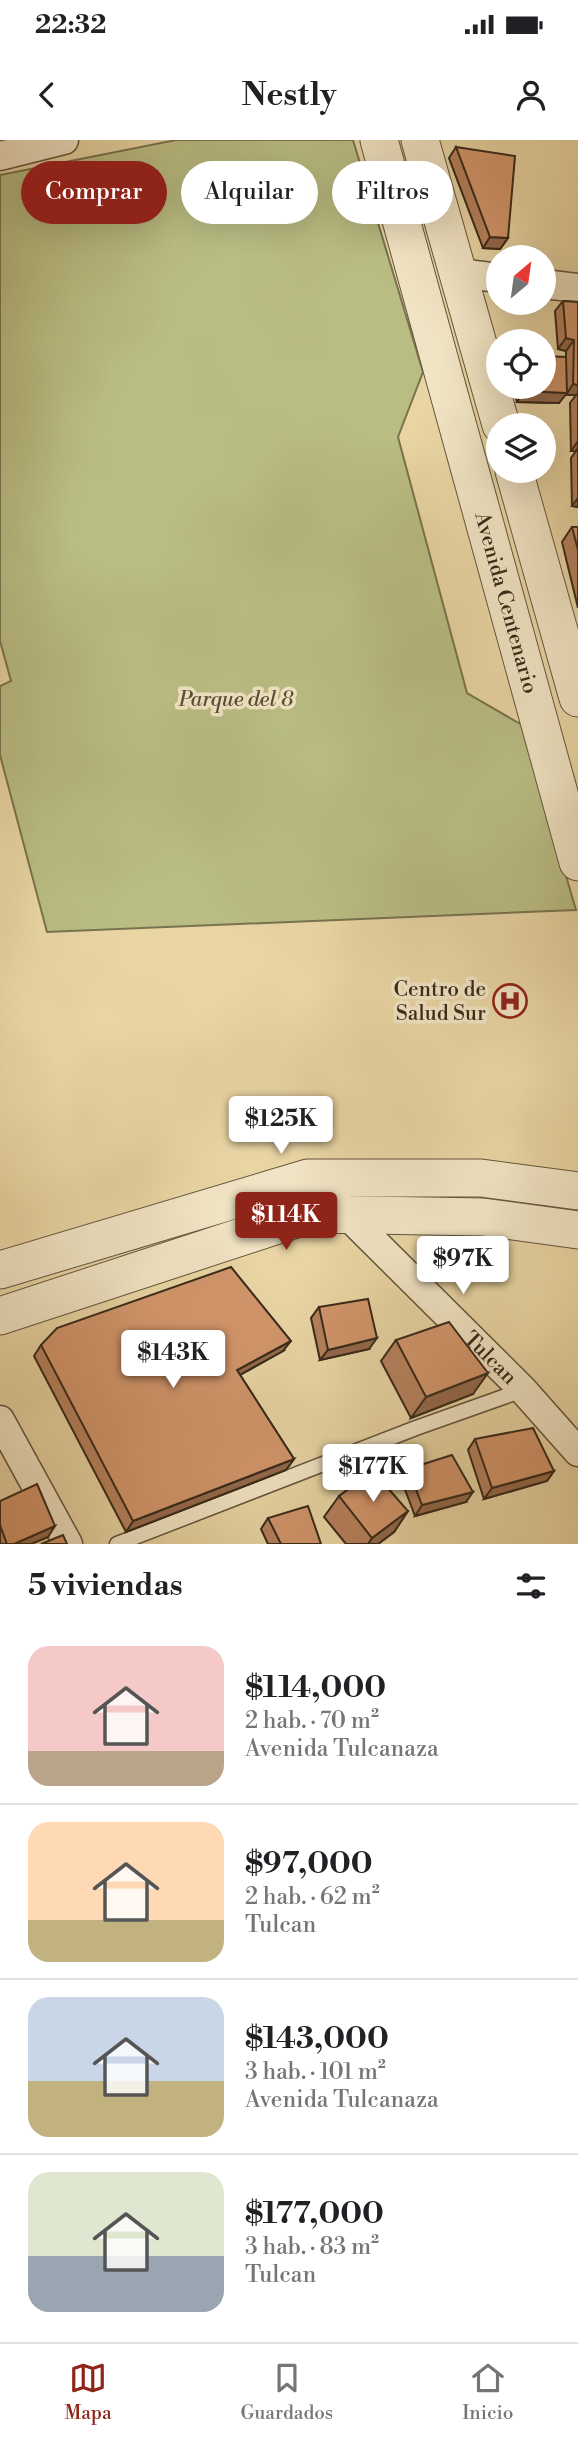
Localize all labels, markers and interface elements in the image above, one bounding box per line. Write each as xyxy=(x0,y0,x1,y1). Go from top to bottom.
text: 22:32 xyxy=(35,9,107,41)
text: Nestly xyxy=(242,75,336,115)
icon: back xyxy=(28,76,66,114)
icon: person xyxy=(512,76,550,114)
chip: Comprar xyxy=(21,161,167,224)
chip: Alquilar xyxy=(181,161,318,224)
chip: Filtros xyxy=(332,161,453,224)
north arrow xyxy=(486,245,556,315)
map controls xyxy=(486,245,556,483)
button: locate xyxy=(486,329,556,399)
button: layers xyxy=(486,413,556,483)
street label: Avenida Centenario xyxy=(468,508,543,697)
park label: Parque del 8 xyxy=(178,687,294,713)
place label: Centro de Salud Sur xyxy=(394,977,486,1027)
hospital icon: Centro de Salud Sur xyxy=(491,982,529,1020)
pin: $125K xyxy=(232,1096,330,1156)
text: $125K xyxy=(245,1105,317,1133)
pin: $114K xyxy=(237,1192,335,1252)
text: $114K xyxy=(251,1201,321,1229)
pin: $97K xyxy=(422,1236,504,1296)
text: $97K xyxy=(433,1245,493,1273)
street label: Tulcan xyxy=(458,1326,522,1391)
pin: $143K xyxy=(124,1330,222,1390)
text: $143K xyxy=(137,1339,209,1367)
pin: $177K xyxy=(324,1444,422,1504)
text: $177K xyxy=(339,1453,407,1481)
text: 5 viviendas xyxy=(28,1567,183,1605)
icon: filters xyxy=(512,1567,550,1605)
text: $114,000 xyxy=(245,1669,386,1707)
icon: home xyxy=(84,1674,168,1758)
text: 2 hab. · 70 m² xyxy=(245,1707,379,1735)
text: Avenida Tulcanaza xyxy=(245,1735,439,1763)
text: $97,000 xyxy=(245,1845,373,1883)
icon: home xyxy=(84,1850,168,1934)
text: 2 hab. · 62 m² xyxy=(245,1883,380,1911)
text: Tulcan xyxy=(245,1911,316,1939)
text: $143,000 xyxy=(245,2020,389,2058)
icon: home xyxy=(84,2025,168,2109)
text: 3 hab. · 101 m² xyxy=(245,2058,386,2086)
text: Avenida Tulcanaza xyxy=(245,2086,439,2114)
text: $177,000 xyxy=(245,2195,384,2233)
icon: home xyxy=(84,2200,168,2284)
text: 3 hab. · 83 m² xyxy=(245,2233,379,2261)
text: Tulcan xyxy=(245,2261,316,2289)
tab: Mapa xyxy=(64,2359,112,2425)
tab: Guardados xyxy=(240,2359,333,2425)
tab: Inicio xyxy=(462,2359,513,2425)

